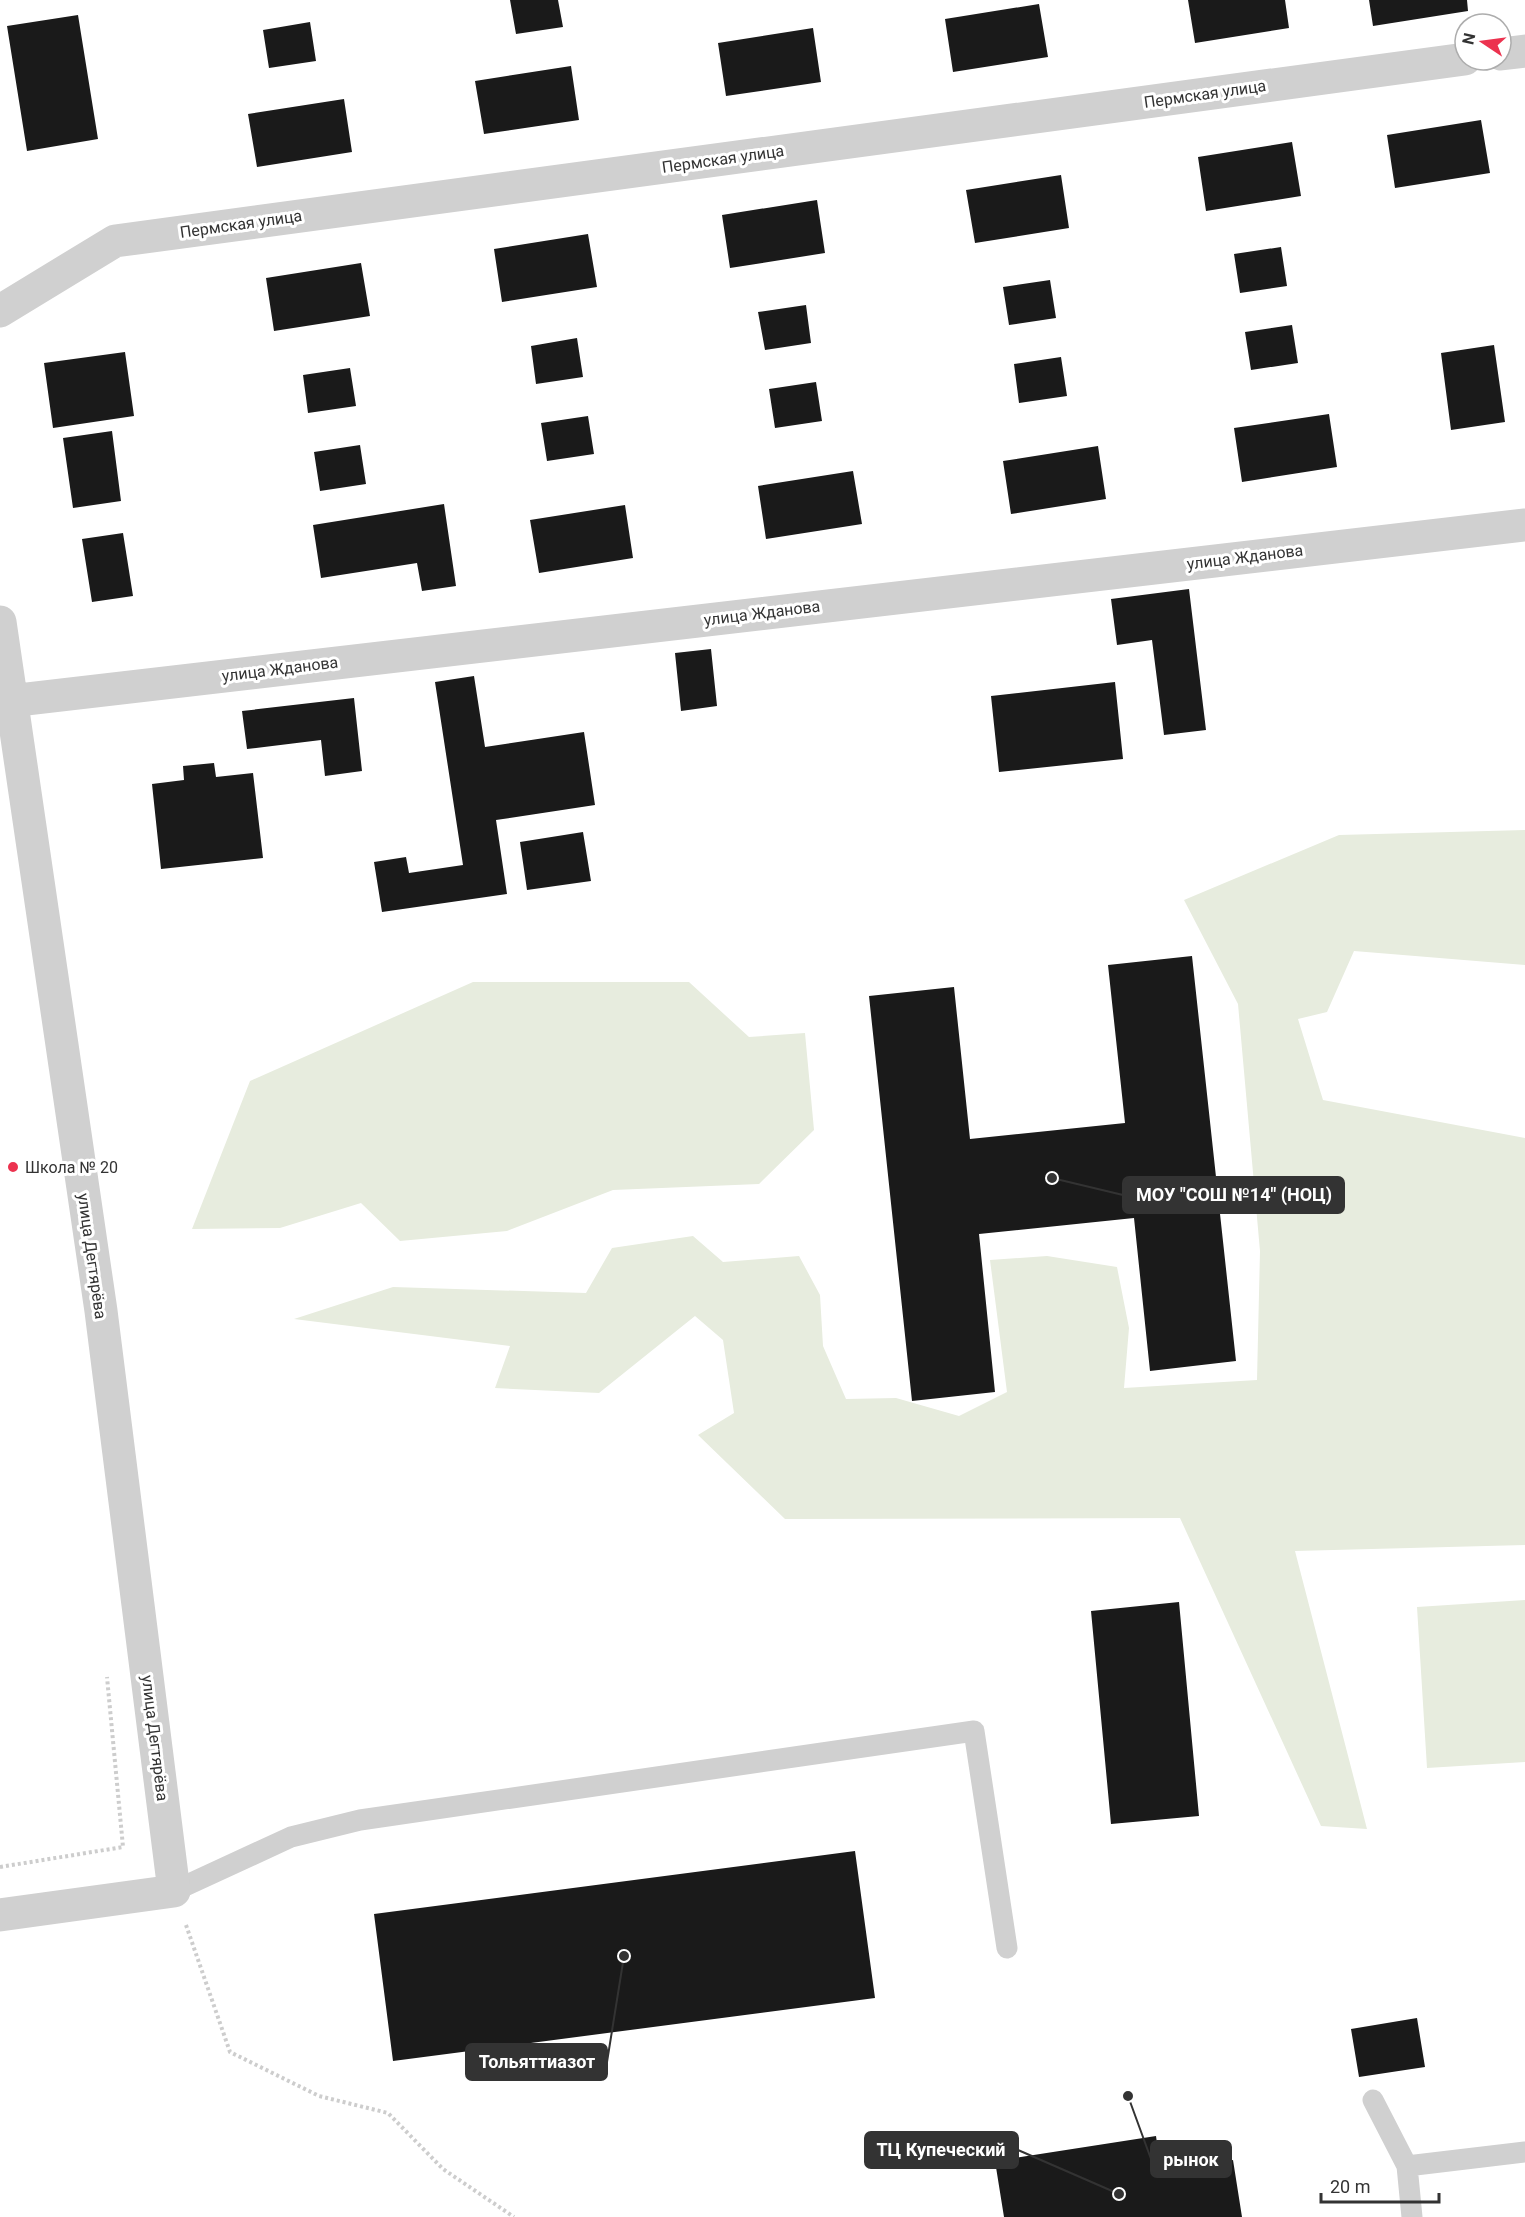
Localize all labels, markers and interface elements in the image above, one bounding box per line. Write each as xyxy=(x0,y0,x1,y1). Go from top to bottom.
north arrow xyxy=(1453,12,1513,72)
text: N xyxy=(1458,31,1479,46)
street label: Пермская улица xyxy=(1143,76,1267,112)
street label: Пермская улица xyxy=(661,141,785,177)
street label: Пермская улица xyxy=(179,206,303,242)
street label: улица Жданова xyxy=(1186,540,1304,574)
street label: улица Жданова xyxy=(703,596,821,630)
street label: улица Жданова xyxy=(221,652,339,686)
place label: Школа № 20 xyxy=(25,1158,118,1177)
marker: Школа № 20 xyxy=(6,1160,20,1174)
callout: МОУ "СОШ №14" (НОЦ) xyxy=(1123,1177,1344,1213)
text: МОУ "СОШ №14" (НОЦ) xyxy=(1136,1184,1332,1206)
street label: улица Дегтярёва xyxy=(74,1192,110,1320)
street label: улица Дегтярёва xyxy=(138,1674,172,1802)
callout: Тольяттиазот xyxy=(466,2044,607,2080)
text: Тольяттиазот xyxy=(479,2051,595,2072)
callout: ТЦ Купеческий xyxy=(865,2132,1018,2168)
text: ТЦ Купеческий xyxy=(876,2139,1006,2160)
callout: рынок xyxy=(1151,2141,1231,2177)
text: рынок xyxy=(1163,2149,1220,2170)
scale bar xyxy=(1321,2166,1440,2204)
text: 20 m xyxy=(1330,2176,1370,2197)

